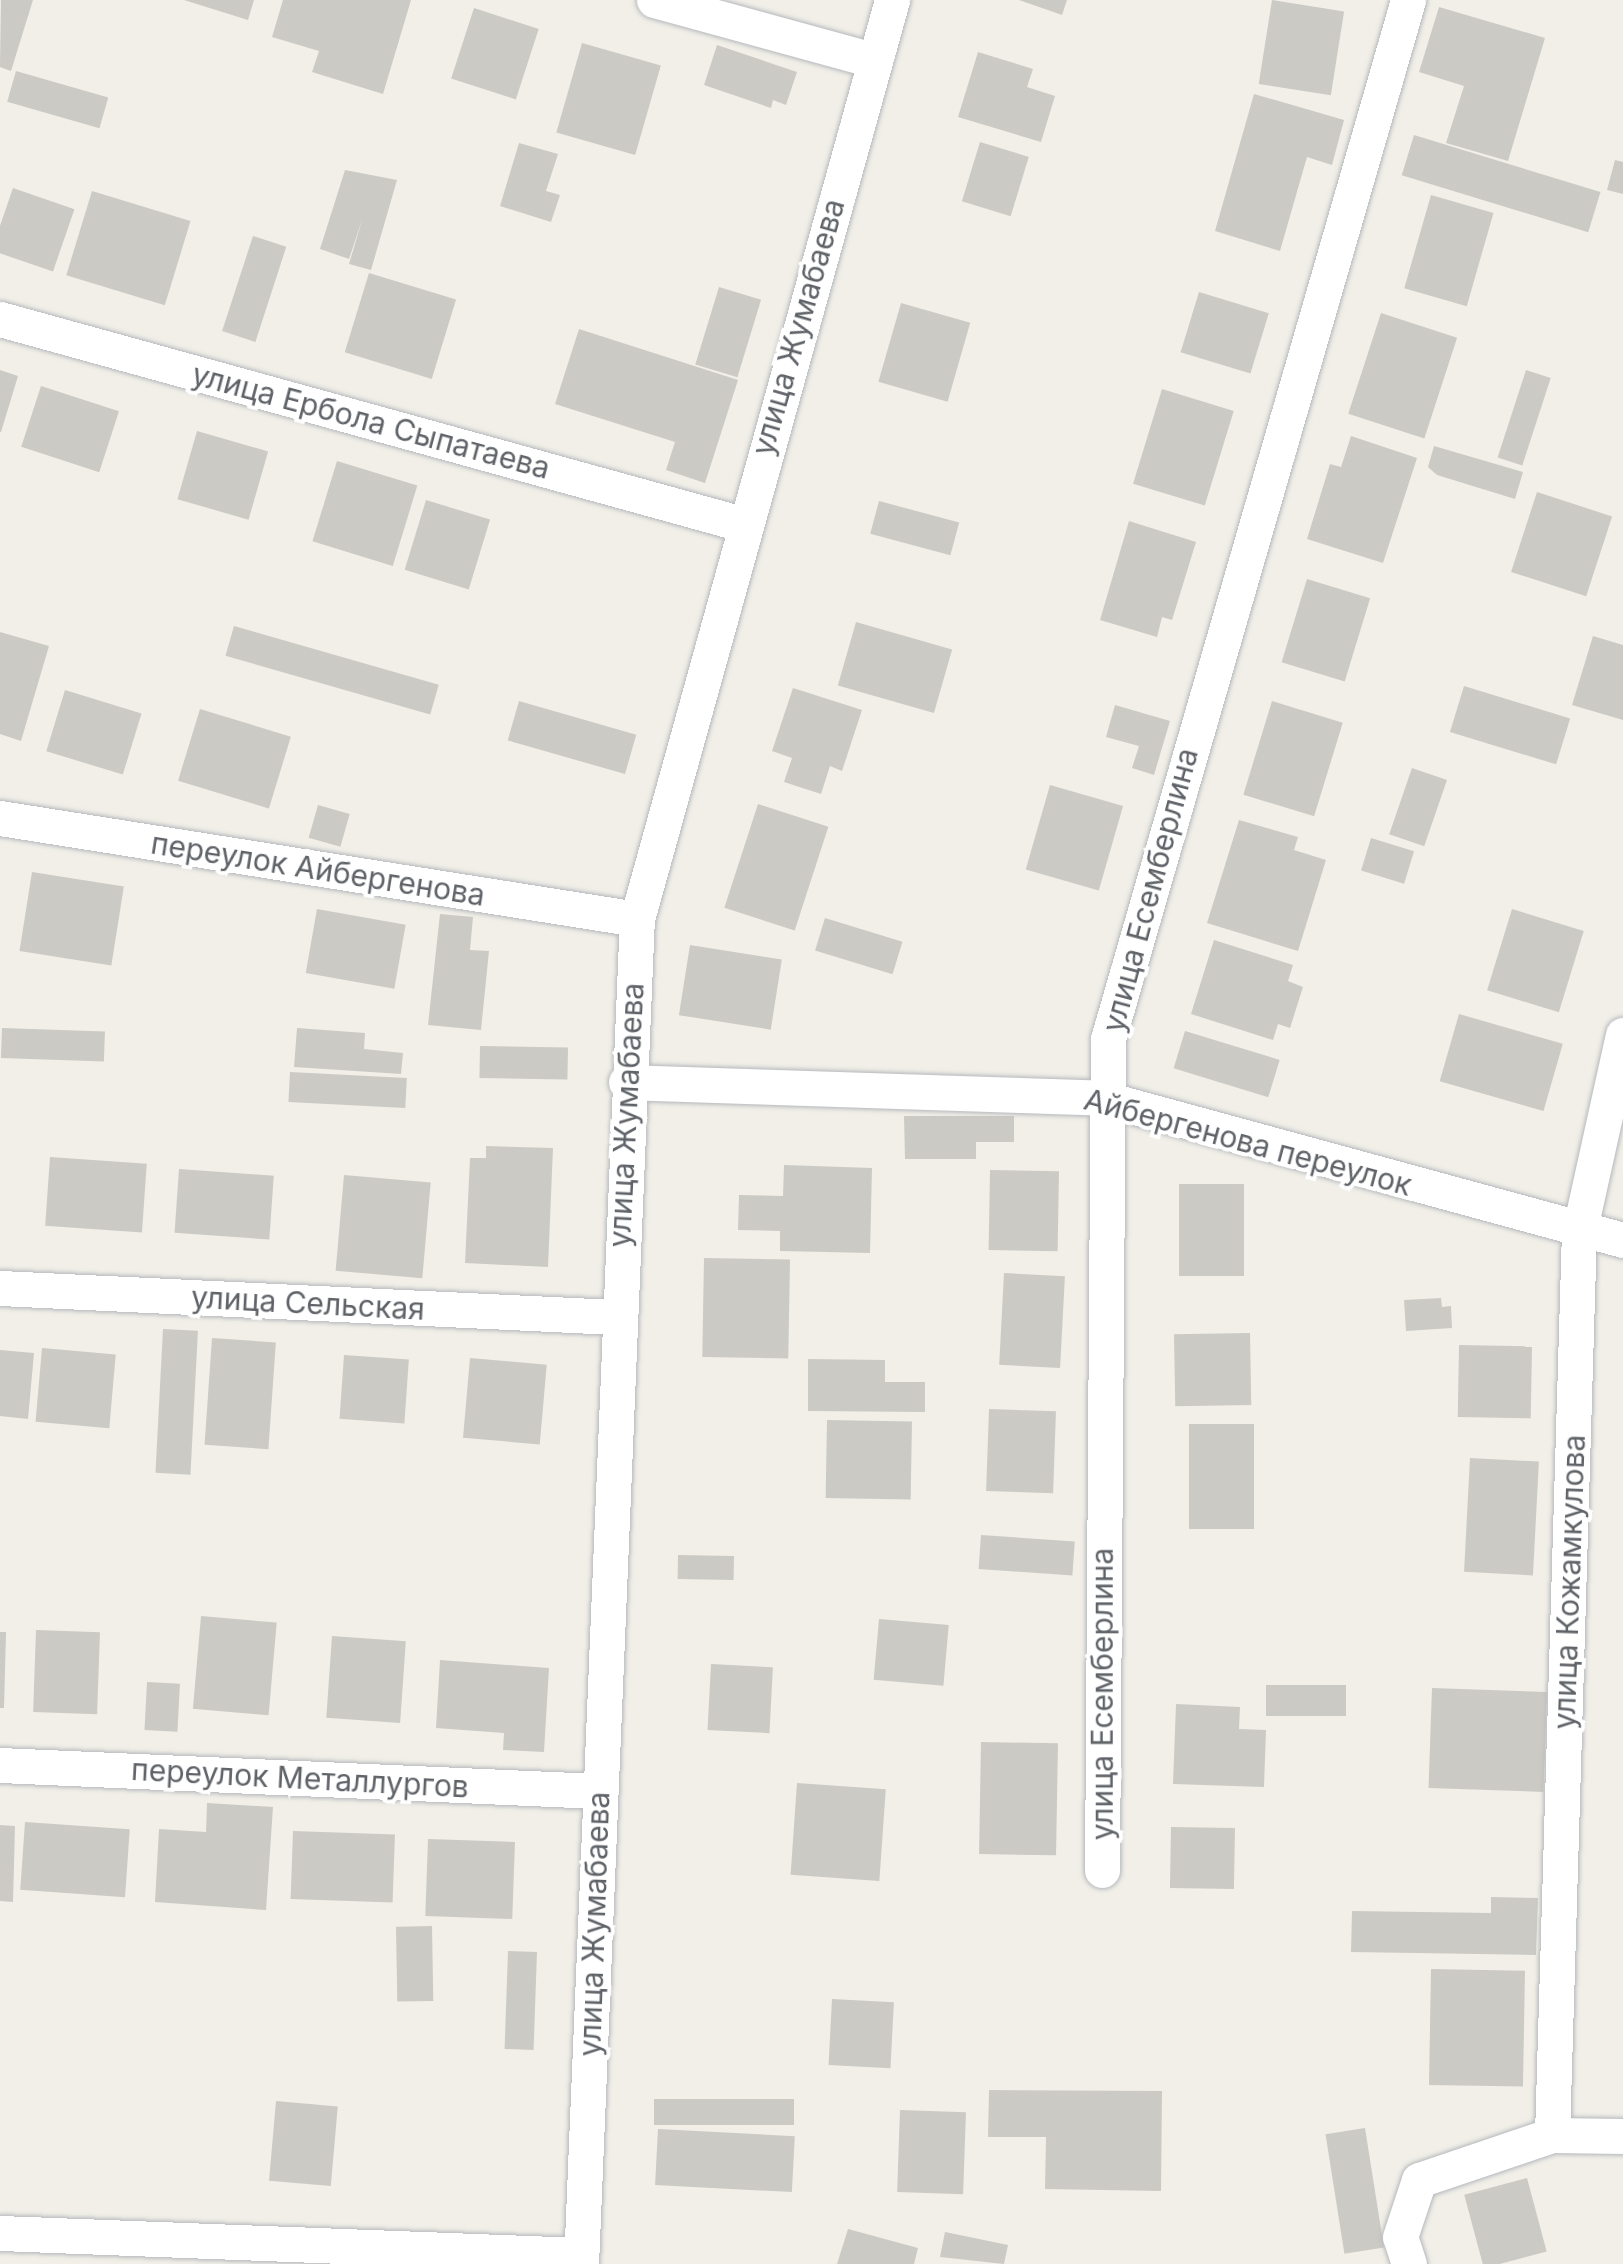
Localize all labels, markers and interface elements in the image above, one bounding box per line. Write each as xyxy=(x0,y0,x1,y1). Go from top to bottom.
street label: улица Жумабаева xyxy=(744,195,852,459)
street label: улица Ербола Сыпатаева xyxy=(188,356,554,486)
street label: улица Есемберлина xyxy=(1095,744,1205,1036)
street label: переулок Айбергенова xyxy=(149,825,487,913)
street label: улица Жумабаева xyxy=(601,982,651,1248)
street label: Айбергенова переулок xyxy=(1080,1081,1416,1203)
street label: улица Сельская xyxy=(190,1279,426,1327)
street label: улица Кожамкулова xyxy=(1546,1434,1592,1730)
street label: улица Есемберлина xyxy=(1084,1548,1120,1840)
street label: переулок Металлургов xyxy=(130,1751,470,1805)
street label: улица Жумабаева xyxy=(571,1791,617,2057)

